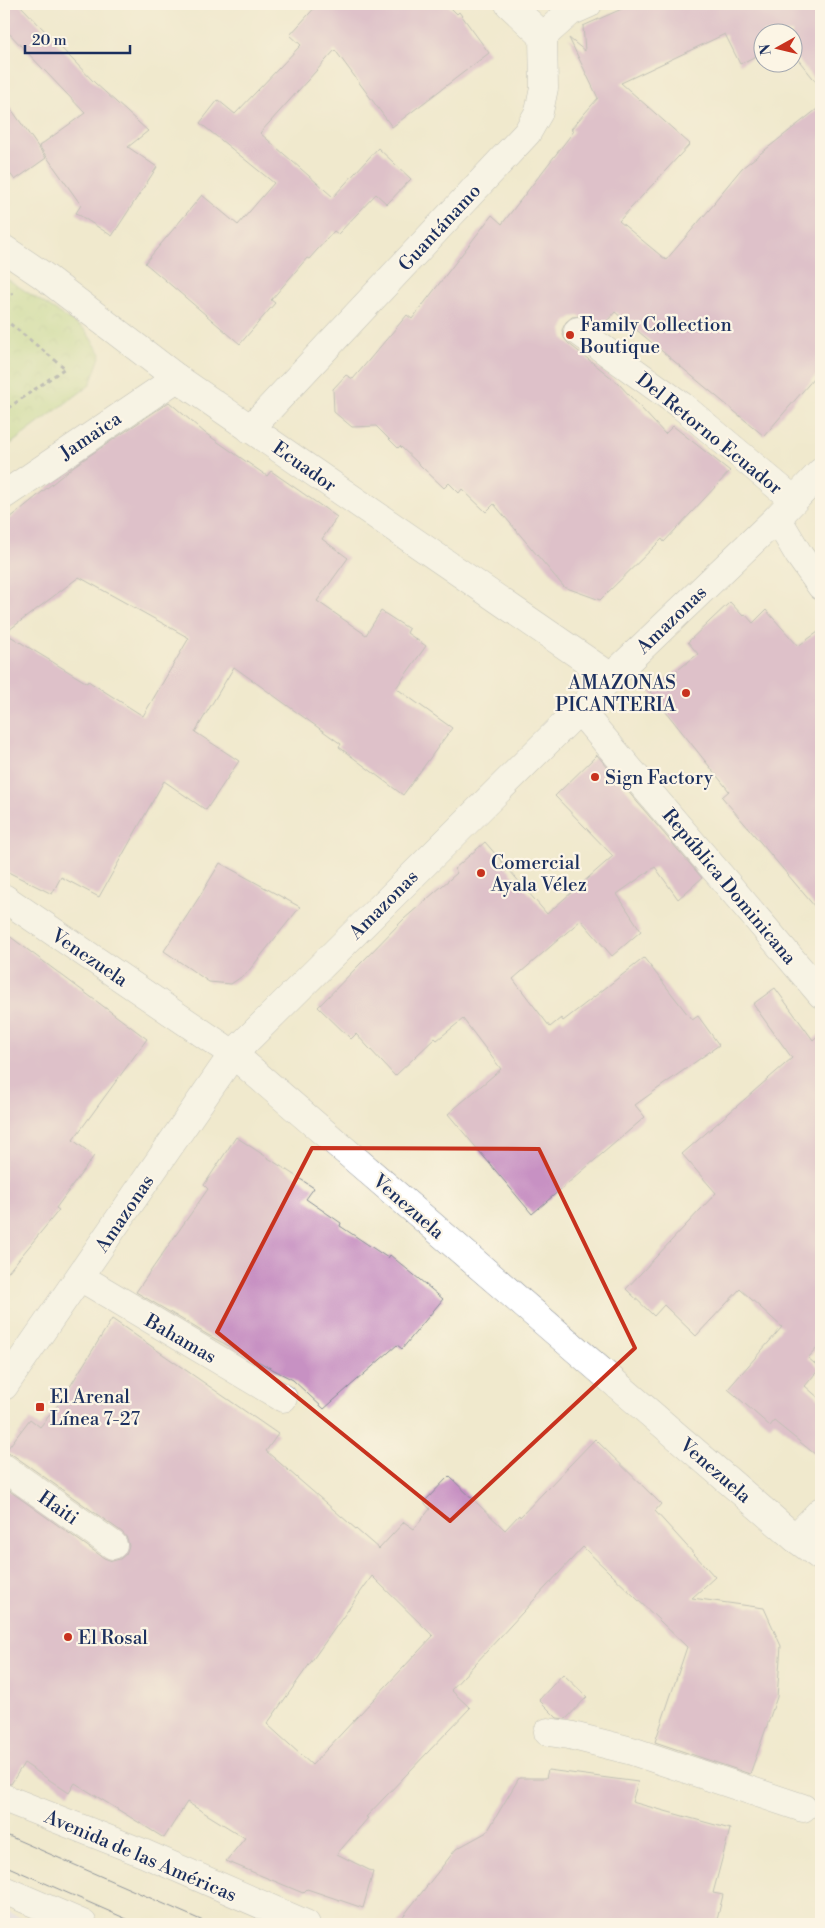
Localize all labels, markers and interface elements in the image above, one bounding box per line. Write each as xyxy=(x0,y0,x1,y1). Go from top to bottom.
scale bar xyxy=(25,22,130,54)
north arrow xyxy=(752,22,802,72)
text: 20 m xyxy=(32,31,67,50)
text: N xyxy=(756,43,776,56)
street label: Guantánamo xyxy=(393,179,486,276)
place label: Family Collection Boutique xyxy=(579,313,732,359)
marker: Family Collection Boutique xyxy=(564,329,576,341)
street label: Del Retorno Ecuador xyxy=(632,368,787,500)
street label: Jamaica xyxy=(54,406,126,466)
street label: Ecuador xyxy=(268,436,341,498)
street label: Amazonas xyxy=(631,580,712,660)
place label: AMAZONAS PICANTERIA xyxy=(555,671,677,717)
marker: AMAZONAS PICANTERIA xyxy=(680,687,692,699)
place label: Sign Factory xyxy=(605,766,714,790)
marker: Sign Factory xyxy=(589,771,601,783)
street label: República Dominicana xyxy=(657,804,802,970)
place label: Comercial Ayala Vélez xyxy=(490,851,587,897)
street label: Amazonas xyxy=(343,865,423,945)
marker: Comercial Ayala Vélez xyxy=(475,867,487,879)
street label: Venezuela xyxy=(46,923,133,992)
street label: Venezuela xyxy=(367,1168,449,1245)
street label: Amazonas xyxy=(90,1170,159,1258)
street label: Bahamas xyxy=(140,1308,220,1369)
place label: El Arenal Línea 7-27 xyxy=(50,1385,141,1431)
marker: El Arenal Línea 7-27 xyxy=(34,1401,46,1413)
street label: Venezuela xyxy=(674,1432,756,1509)
street label: Haiti xyxy=(34,1485,83,1530)
place label: El Rosal xyxy=(78,1626,148,1650)
marker: El Rosal xyxy=(62,1631,74,1643)
street label: Avenida de las Américas xyxy=(40,1804,240,1907)

